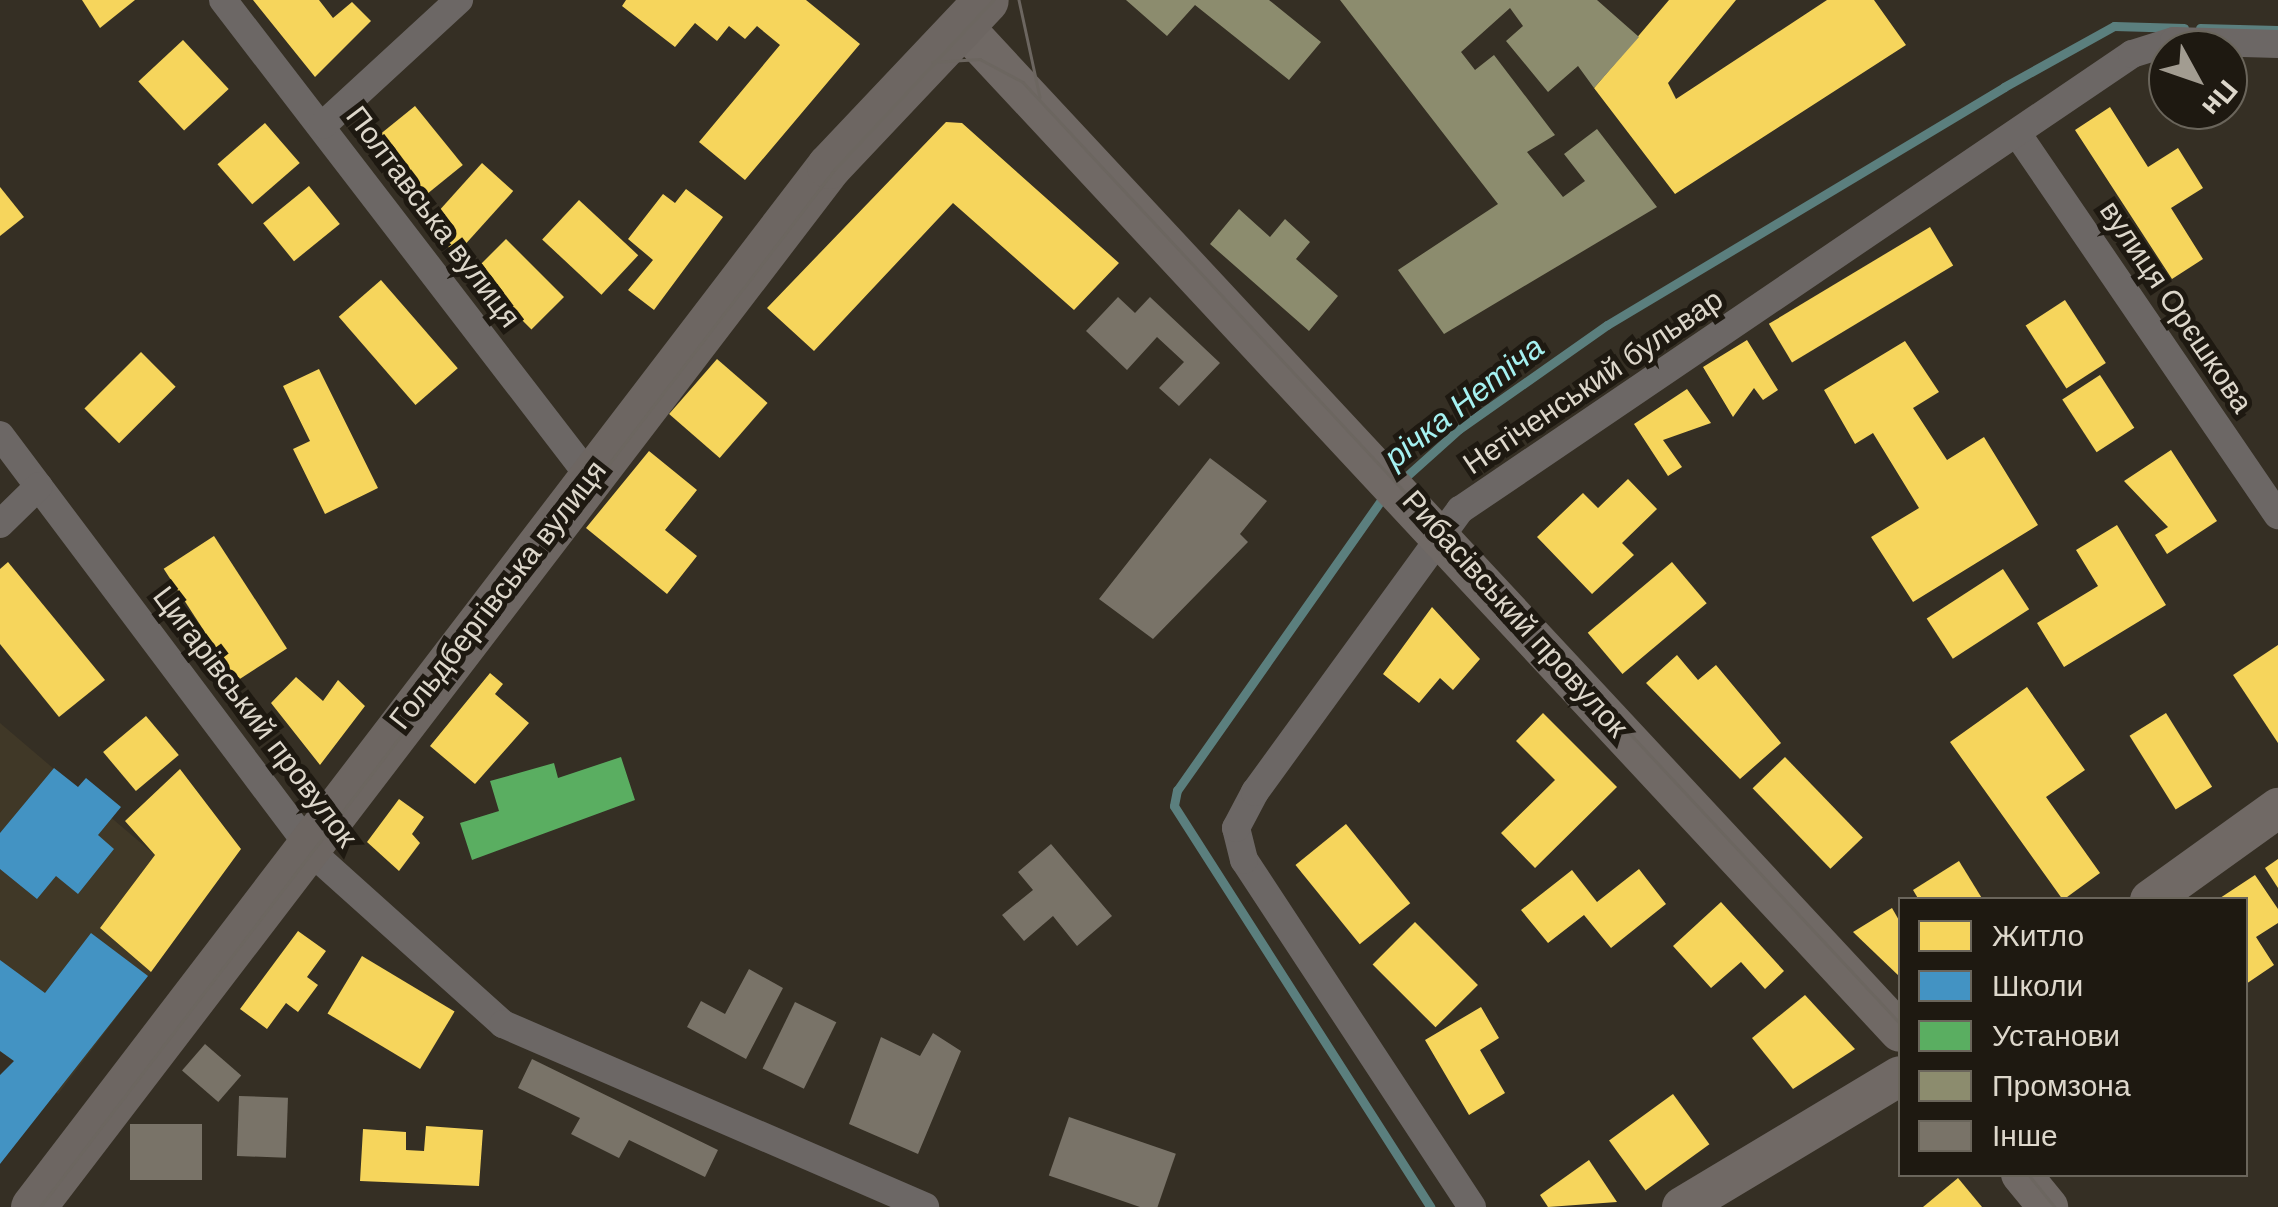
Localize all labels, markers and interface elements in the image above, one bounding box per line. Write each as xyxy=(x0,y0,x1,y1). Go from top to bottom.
north arrow xyxy=(2148,30,2248,130)
text: Пн xyxy=(2196,74,2244,122)
street label: Полтавська вулиця xyxy=(338,99,528,335)
street label: вулиця Орєшкова xyxy=(2092,194,2260,420)
street label: Нетіченський бульвар xyxy=(1456,282,1730,482)
water label: річка Нетіча xyxy=(1377,328,1551,476)
street label: Гольдбергівська вулиця xyxy=(382,453,614,737)
street label: Рибасівський провулок xyxy=(1395,483,1635,745)
street label: Цигарівський провулок xyxy=(145,579,365,855)
legend xyxy=(1898,897,2248,1177)
text: Житло xyxy=(1992,919,2084,952)
text: Школи xyxy=(1992,969,2083,1002)
text: Установи xyxy=(1992,1019,2120,1052)
text: Промзона xyxy=(1992,1069,2131,1102)
text: Інше xyxy=(1992,1119,2058,1152)

